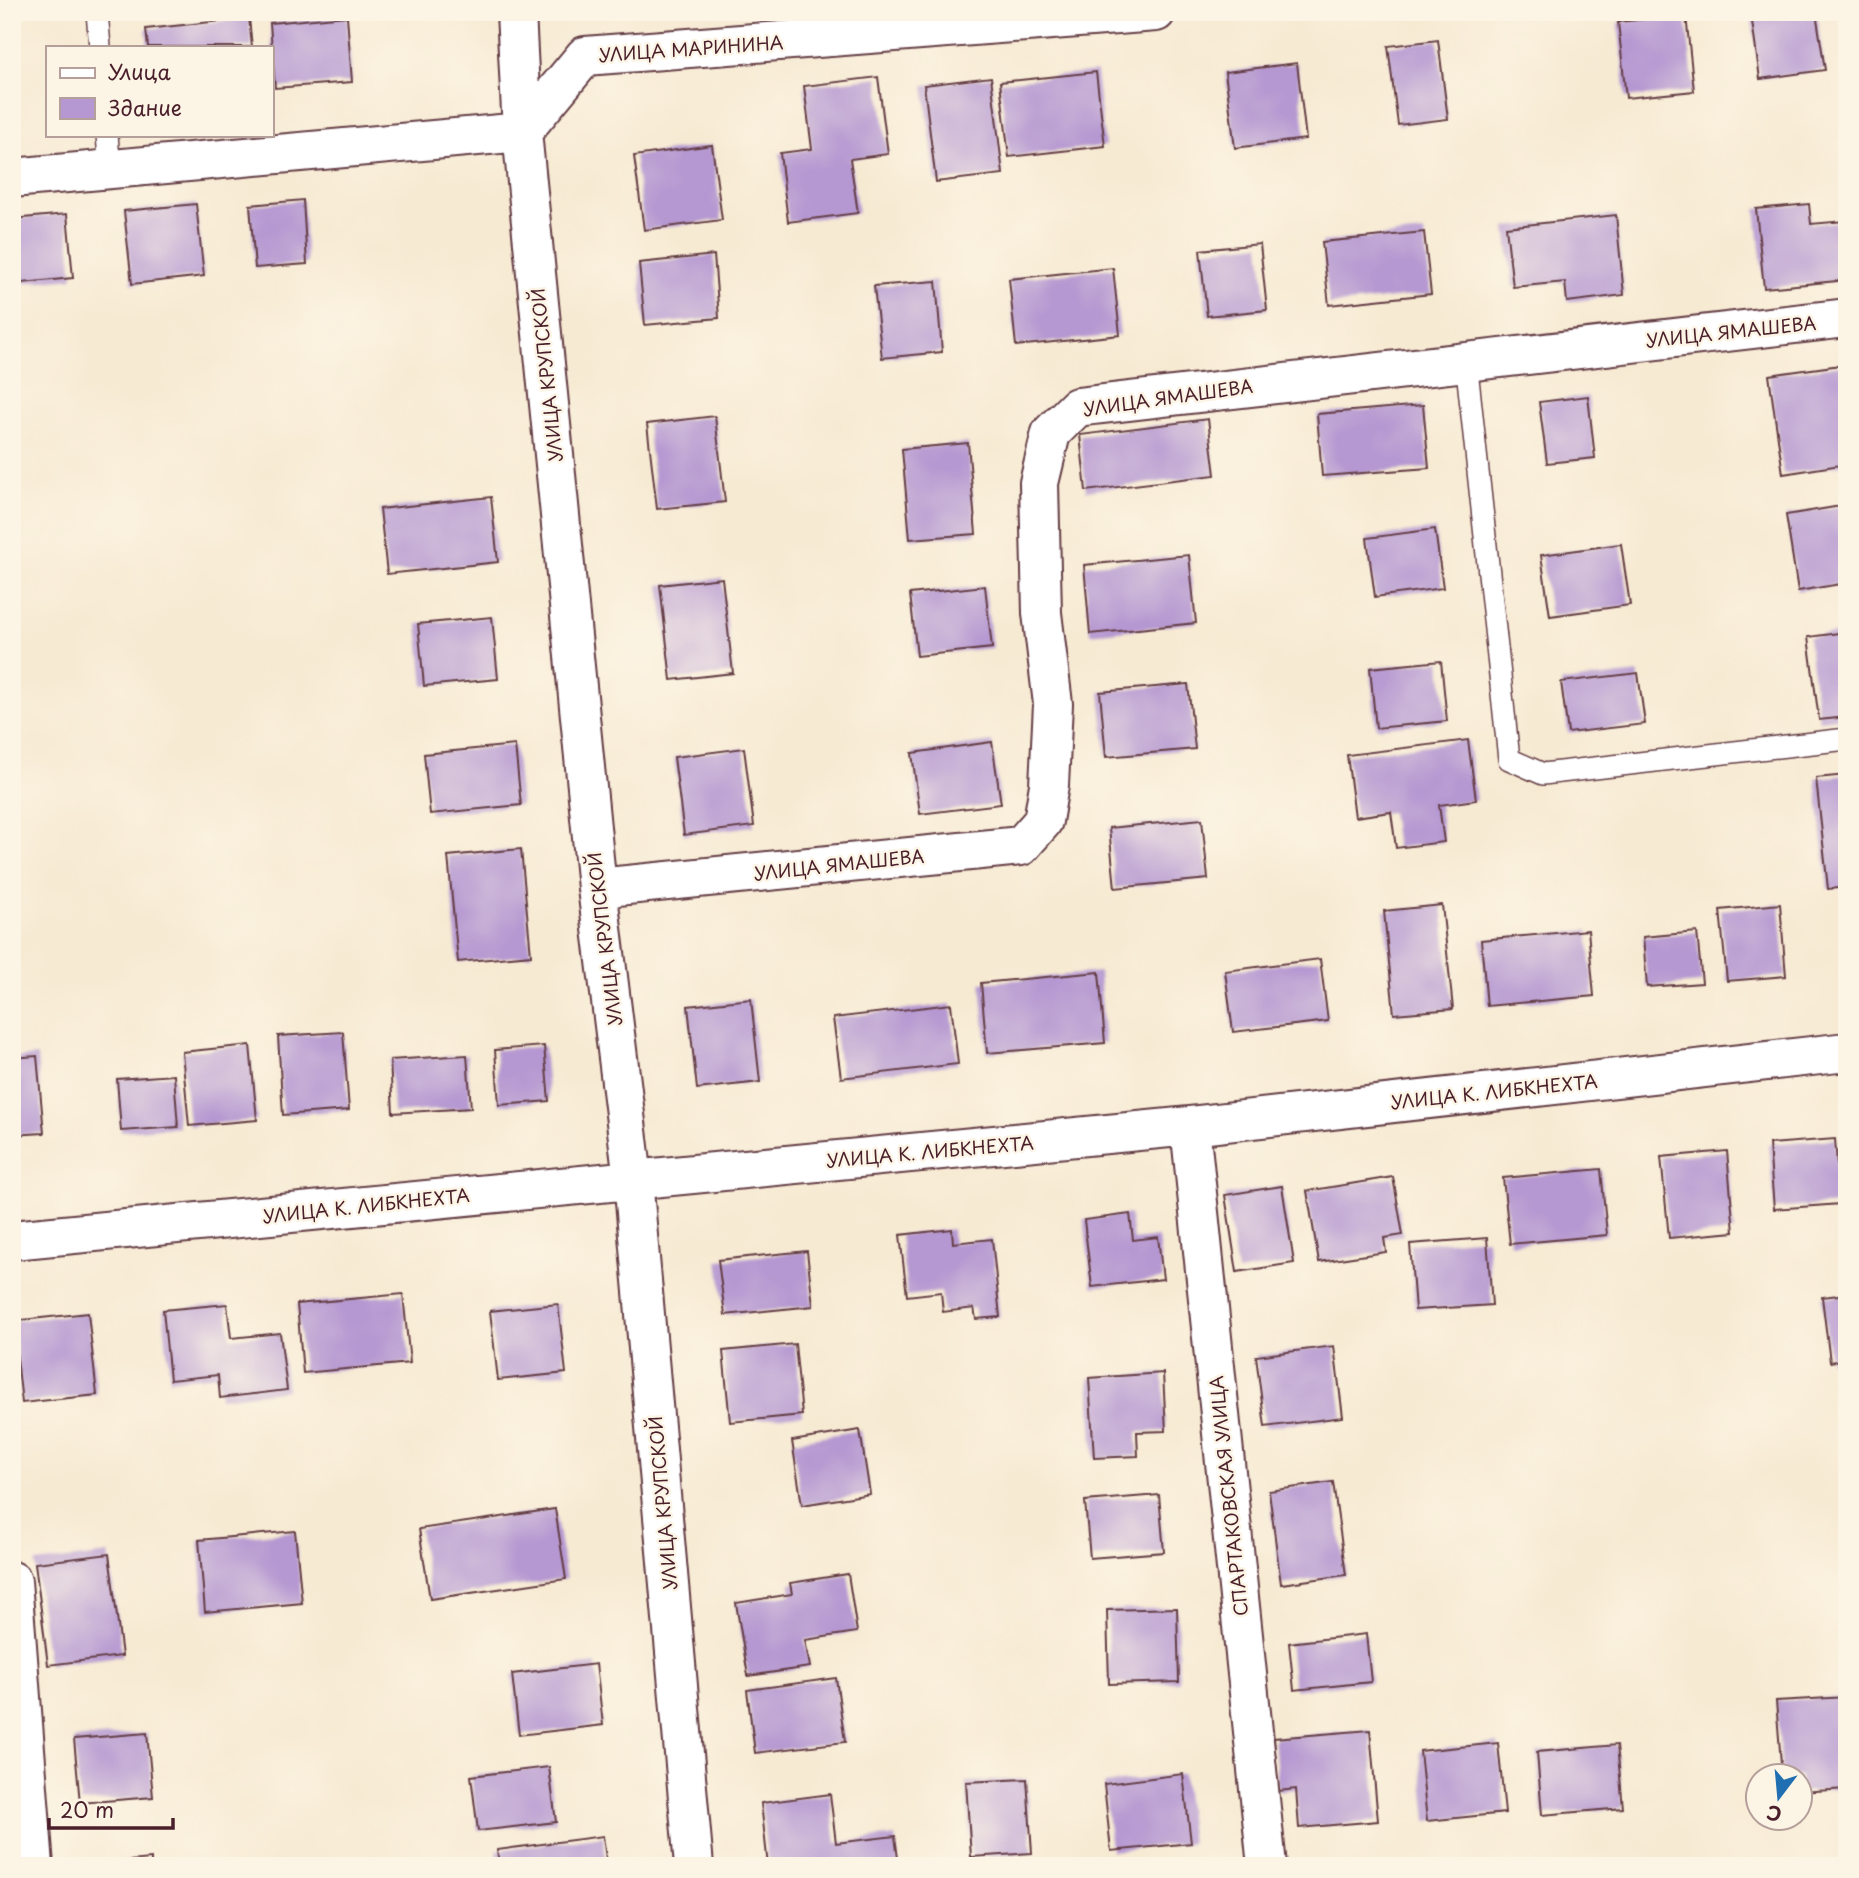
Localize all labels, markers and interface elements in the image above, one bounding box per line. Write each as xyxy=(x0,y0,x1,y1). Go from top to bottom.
street label: УЛИЦА МАРИНИНА xyxy=(598,28,784,68)
legend xyxy=(46,46,273,136)
text: Улица xyxy=(108,55,171,87)
text: Здание xyxy=(108,91,182,123)
street label: УЛИЦА КРУПСКОЙ xyxy=(523,287,569,463)
street label: УЛИЦА ЯМАШЕВА xyxy=(1645,309,1817,353)
street label: УЛИЦА ЯМАШЕВА xyxy=(1081,372,1255,422)
street label: УЛИЦА ЯМАШЕВА xyxy=(753,842,925,886)
street label: УЛИЦА КРУПСКОЙ xyxy=(580,851,628,1027)
street label: УЛИЦА К. ЛИБКНЕХТА xyxy=(1389,1067,1599,1115)
street label: УЛИЦА К. ЛИБКНЕХТА xyxy=(825,1128,1035,1174)
street label: УЛИЦА К. ЛИБКНЕХТА xyxy=(261,1181,471,1229)
street label: СПАРТАКОВСКАЯ УЛИЦА xyxy=(1202,1374,1254,1618)
street label: УЛИЦА КРУПСКОЙ xyxy=(641,1415,683,1591)
north arrow xyxy=(1744,1762,1814,1832)
scale bar xyxy=(49,1787,173,1831)
text: 20 m xyxy=(60,1793,114,1825)
text: С xyxy=(1763,1799,1785,1830)

